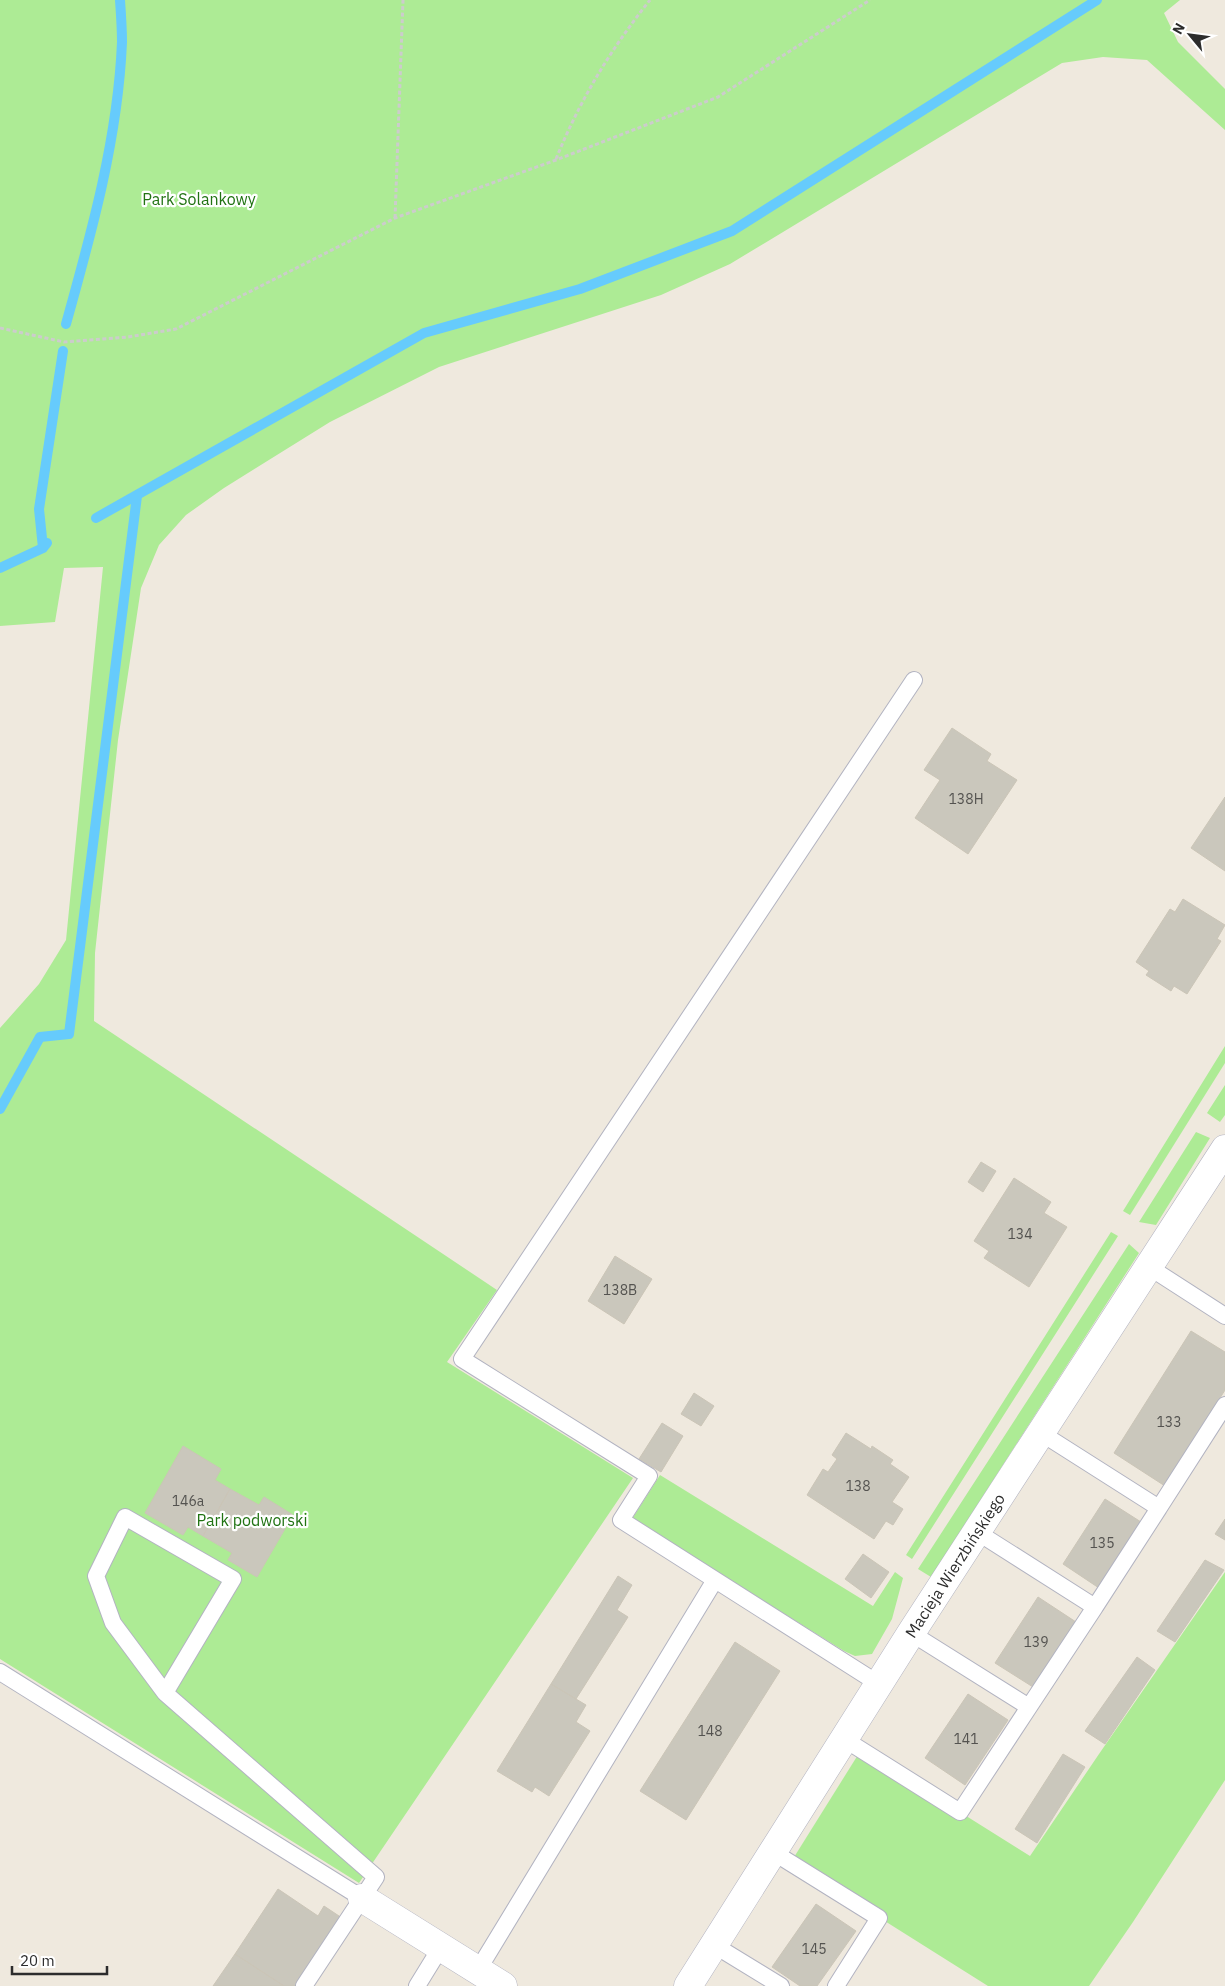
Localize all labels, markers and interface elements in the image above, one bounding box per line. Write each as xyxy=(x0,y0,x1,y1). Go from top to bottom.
north arrow xyxy=(1165,10,1215,60)
text: N xyxy=(1168,20,1189,37)
park label: Park Solankowy xyxy=(142,189,256,209)
house number: 138H xyxy=(948,790,984,808)
house number: 134 xyxy=(1007,1225,1033,1243)
house number: 138B xyxy=(603,1281,637,1299)
house number: 133 xyxy=(1156,1413,1182,1431)
house number: 138 xyxy=(845,1477,871,1495)
street label: Macieja Wierzbińskiego xyxy=(901,1490,1009,1641)
house number: 146a xyxy=(172,1492,205,1510)
park label: Park podworski xyxy=(197,1510,307,1530)
house number: 135 xyxy=(1089,1534,1115,1552)
house number: 139 xyxy=(1023,1633,1049,1651)
house number: 148 xyxy=(697,1722,723,1740)
house number: 141 xyxy=(953,1730,979,1748)
house number: 145 xyxy=(801,1940,827,1958)
scale bar xyxy=(12,1944,108,1976)
text: 20 m xyxy=(20,1951,55,1970)

